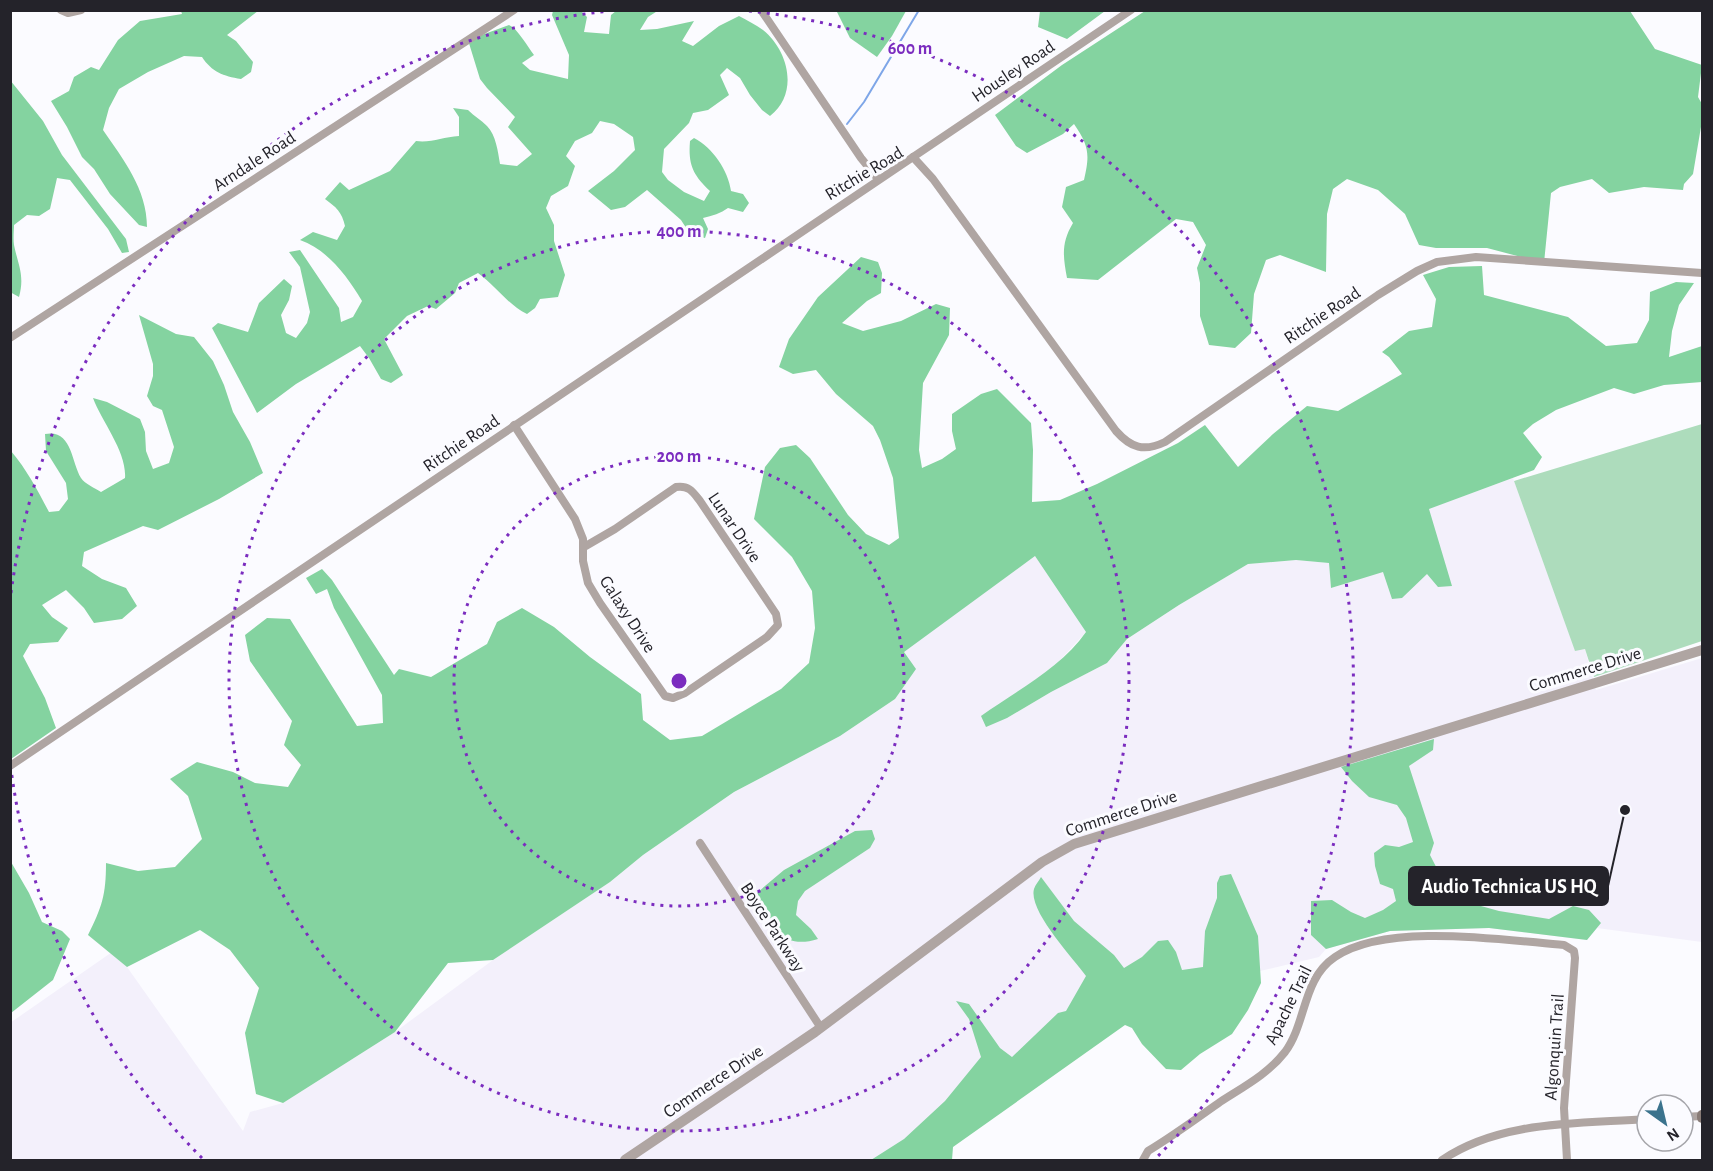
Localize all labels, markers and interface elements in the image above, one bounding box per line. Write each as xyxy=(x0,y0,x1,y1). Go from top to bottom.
street label: Housley Road xyxy=(969,38,1058,106)
text: 600 m xyxy=(888,40,932,58)
street label: Arndale Road xyxy=(210,129,299,195)
street label: Ritchie Road xyxy=(822,144,907,204)
text: 400 m xyxy=(656,223,702,241)
street label: Ritchie Road xyxy=(1281,284,1364,348)
street label: Ritchie Road xyxy=(420,412,503,476)
text: 200 m xyxy=(657,448,701,466)
street label: Lunar Drive xyxy=(704,489,764,566)
street label: Galaxy Drive xyxy=(596,573,659,656)
street label: Commerce Drive xyxy=(1527,644,1643,696)
centre of rings xyxy=(669,671,689,691)
street label: Commerce Drive xyxy=(1063,787,1179,840)
callout: Audio Technica US HQ xyxy=(1409,867,1608,905)
text: Audio Technica US HQ xyxy=(1421,877,1599,898)
street label: Boyce Parkway xyxy=(737,880,808,976)
street label: Apache Trail xyxy=(1262,963,1316,1048)
street label: Algonquin Trail xyxy=(1542,993,1568,1101)
street label: Commerce Drive xyxy=(660,1042,767,1122)
north arrow xyxy=(1635,1093,1695,1153)
text: N xyxy=(1664,1125,1682,1144)

